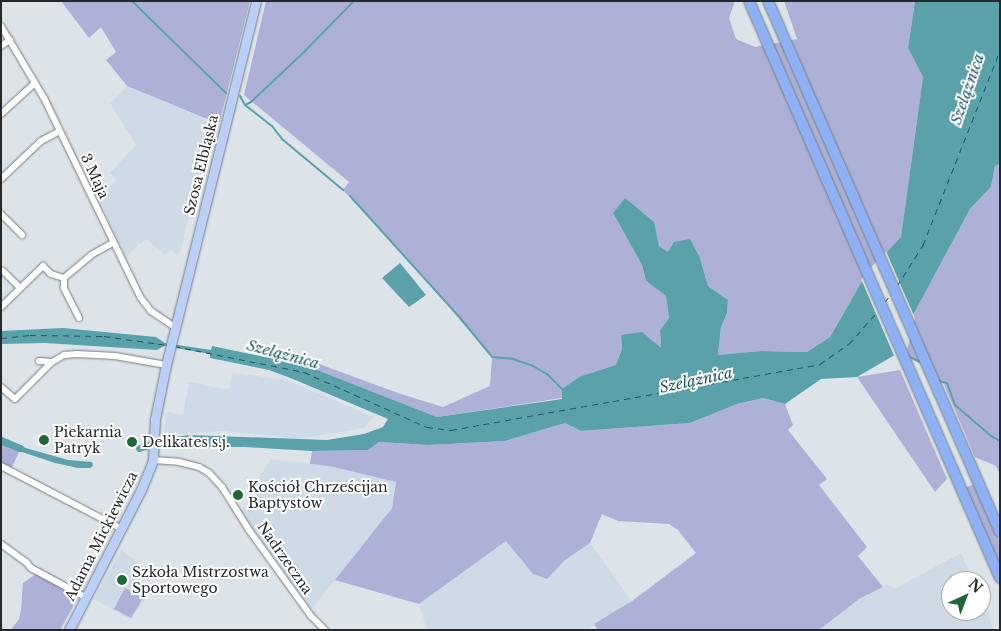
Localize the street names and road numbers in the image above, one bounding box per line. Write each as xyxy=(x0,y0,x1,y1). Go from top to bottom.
street label: Szosa Elbląska xyxy=(180,113,222,217)
street label: 3 Maja xyxy=(77,151,113,201)
street label: Adama Mickiewicza xyxy=(61,468,141,604)
street label: Nadrzeczna xyxy=(254,519,316,597)

